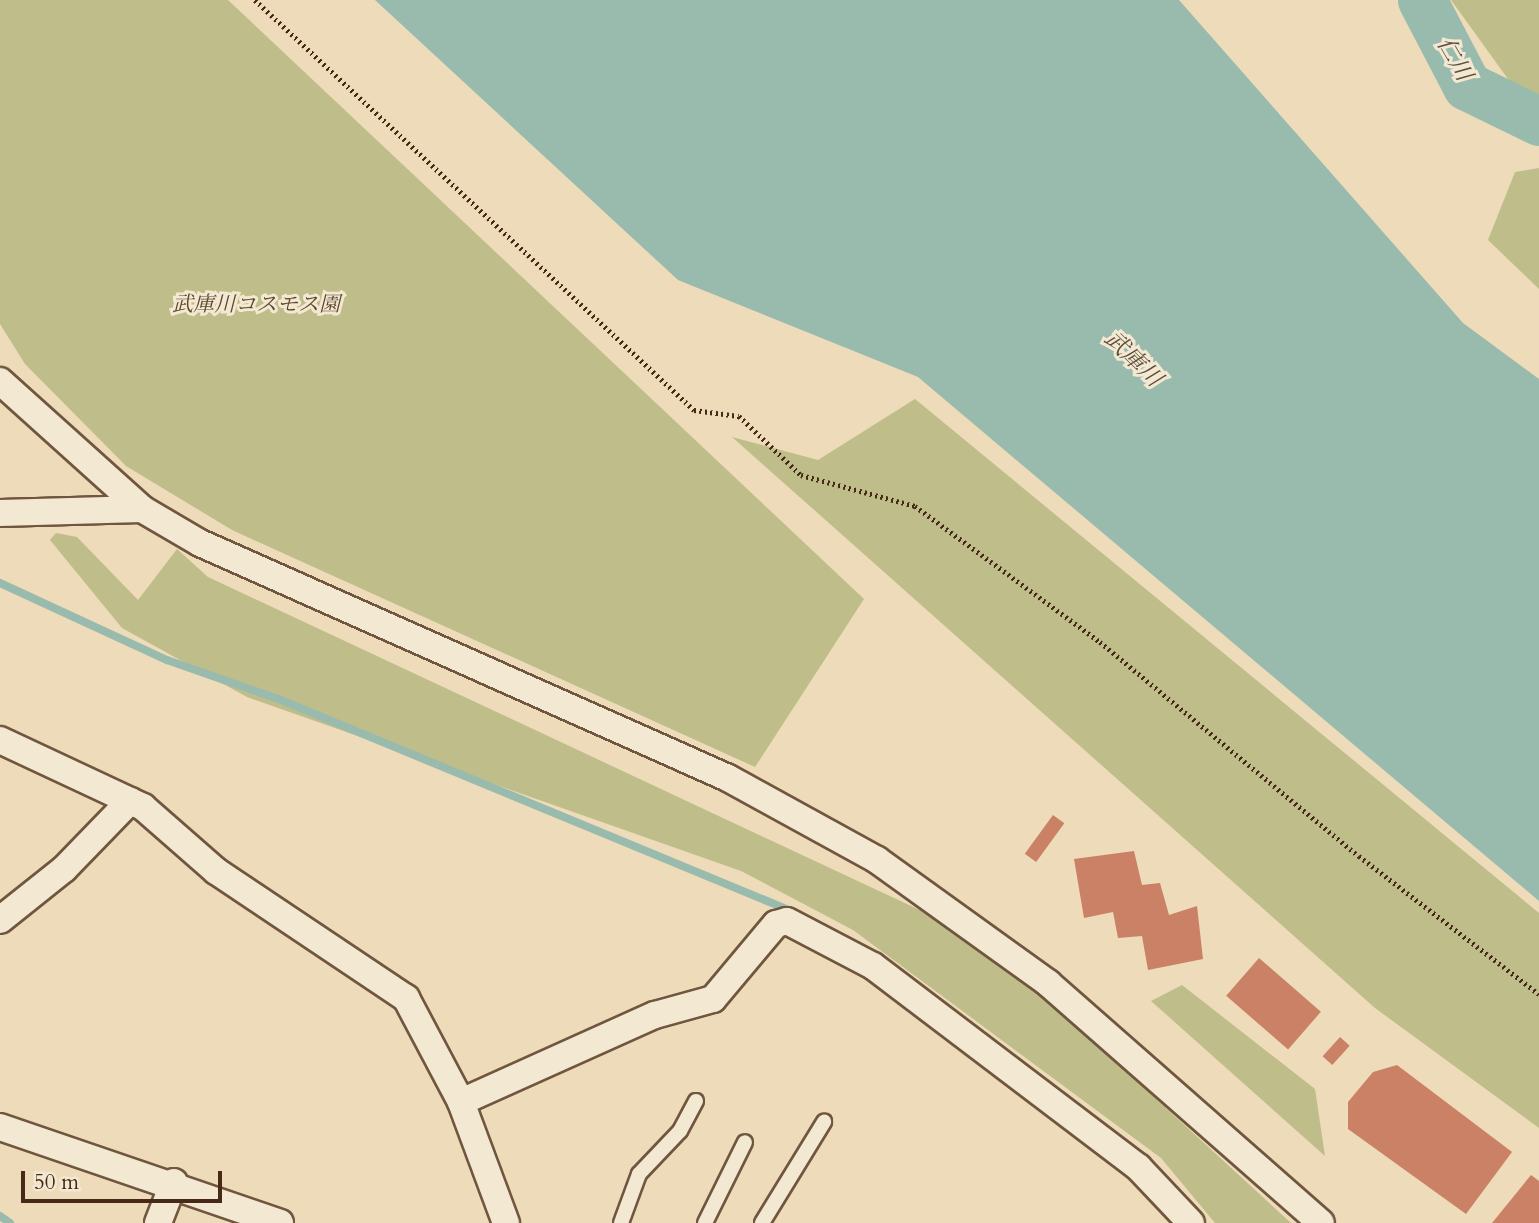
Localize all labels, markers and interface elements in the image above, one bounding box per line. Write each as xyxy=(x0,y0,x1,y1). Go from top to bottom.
water label: 仁川 xyxy=(1431,32,1477,86)
park label: 武庫川コスモス園 xyxy=(172,292,340,318)
water label: 武庫川 xyxy=(1099,325,1167,393)
scale bar xyxy=(24,1156,226,1200)
text: 50 m xyxy=(34,1168,79,1197)

